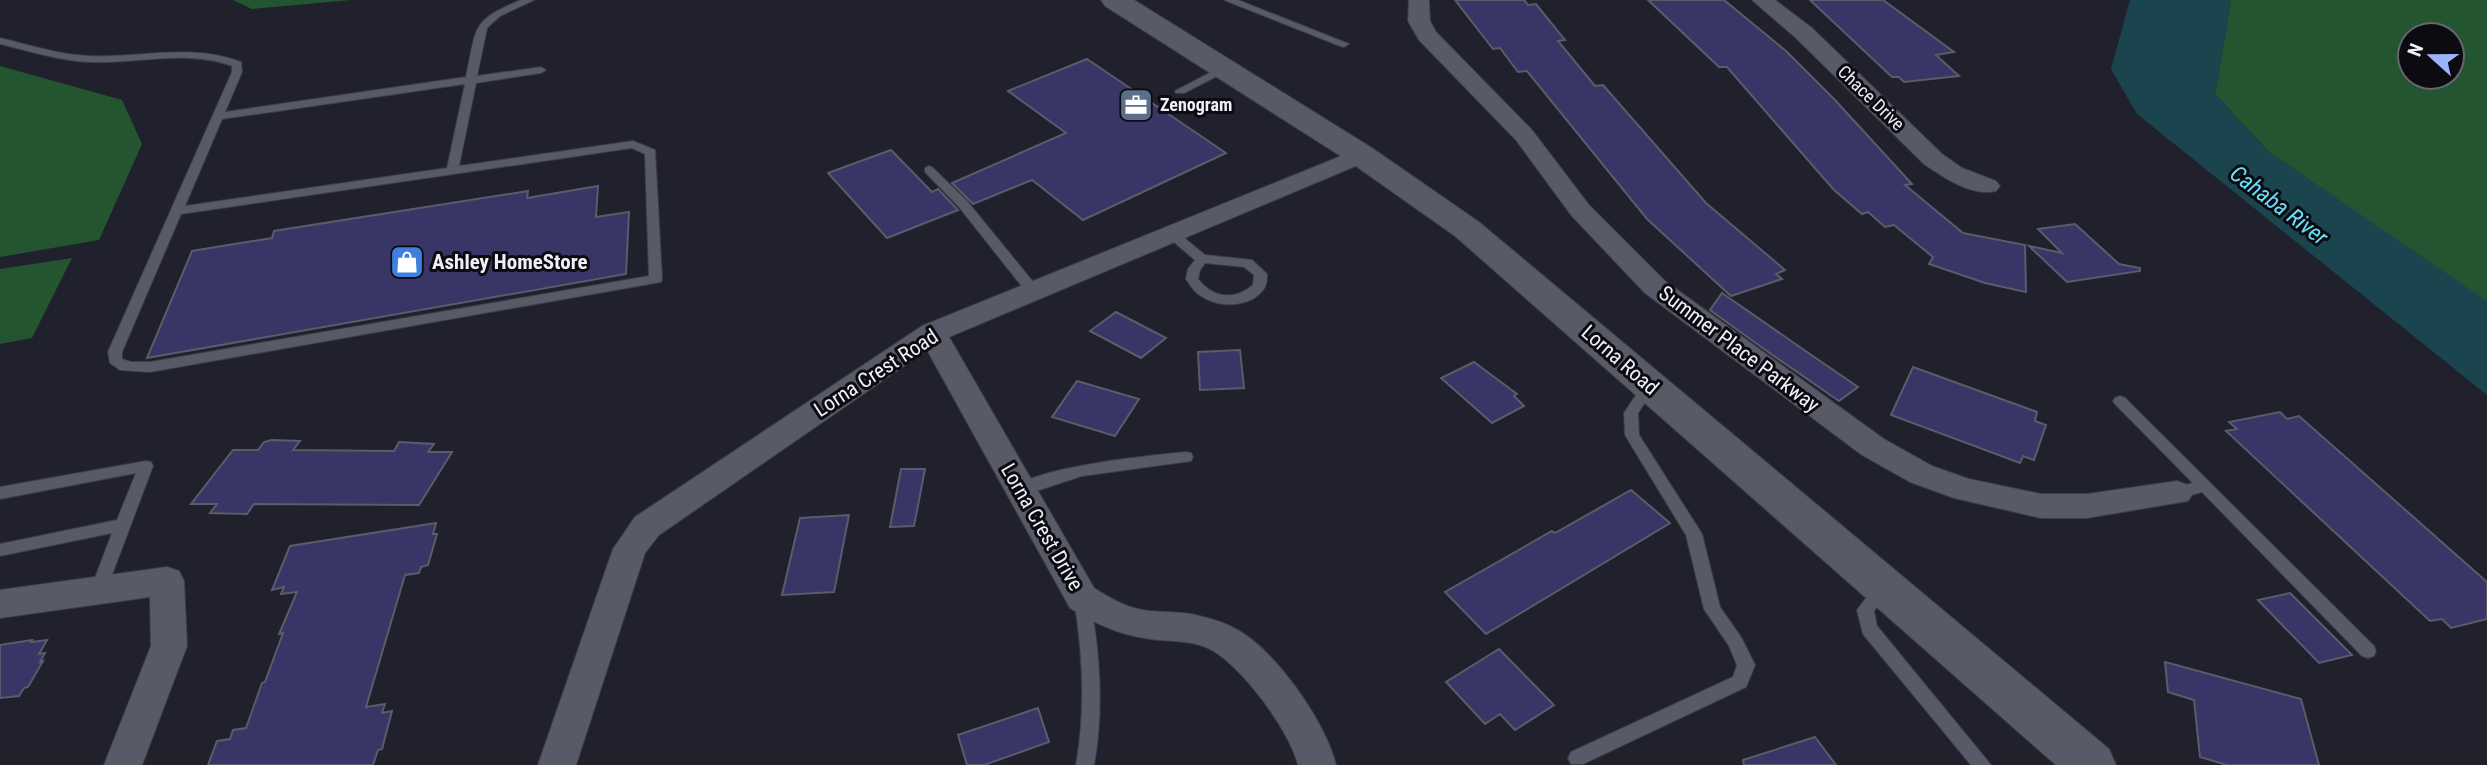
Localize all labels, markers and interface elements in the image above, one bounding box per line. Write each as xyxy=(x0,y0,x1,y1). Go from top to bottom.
north arrow xyxy=(2396,21,2466,91)
text: N xyxy=(2403,41,2428,60)
street label: Chace Drive xyxy=(1834,61,1909,134)
office icon: Zenogram xyxy=(1117,86,1155,124)
place label: Zenogram xyxy=(1160,94,1232,115)
water label: Cahaba River xyxy=(2225,160,2334,252)
shop icon: Ashley HomeStore xyxy=(388,243,426,281)
place label: Ashley HomeStore xyxy=(432,250,588,274)
street label: Summer Place Parkway xyxy=(1654,281,1824,417)
street label: Lorna Road xyxy=(1577,320,1663,400)
street label: Lorna Crest Road xyxy=(810,324,942,422)
street label: Lorna Crest Drive xyxy=(996,459,1088,595)

